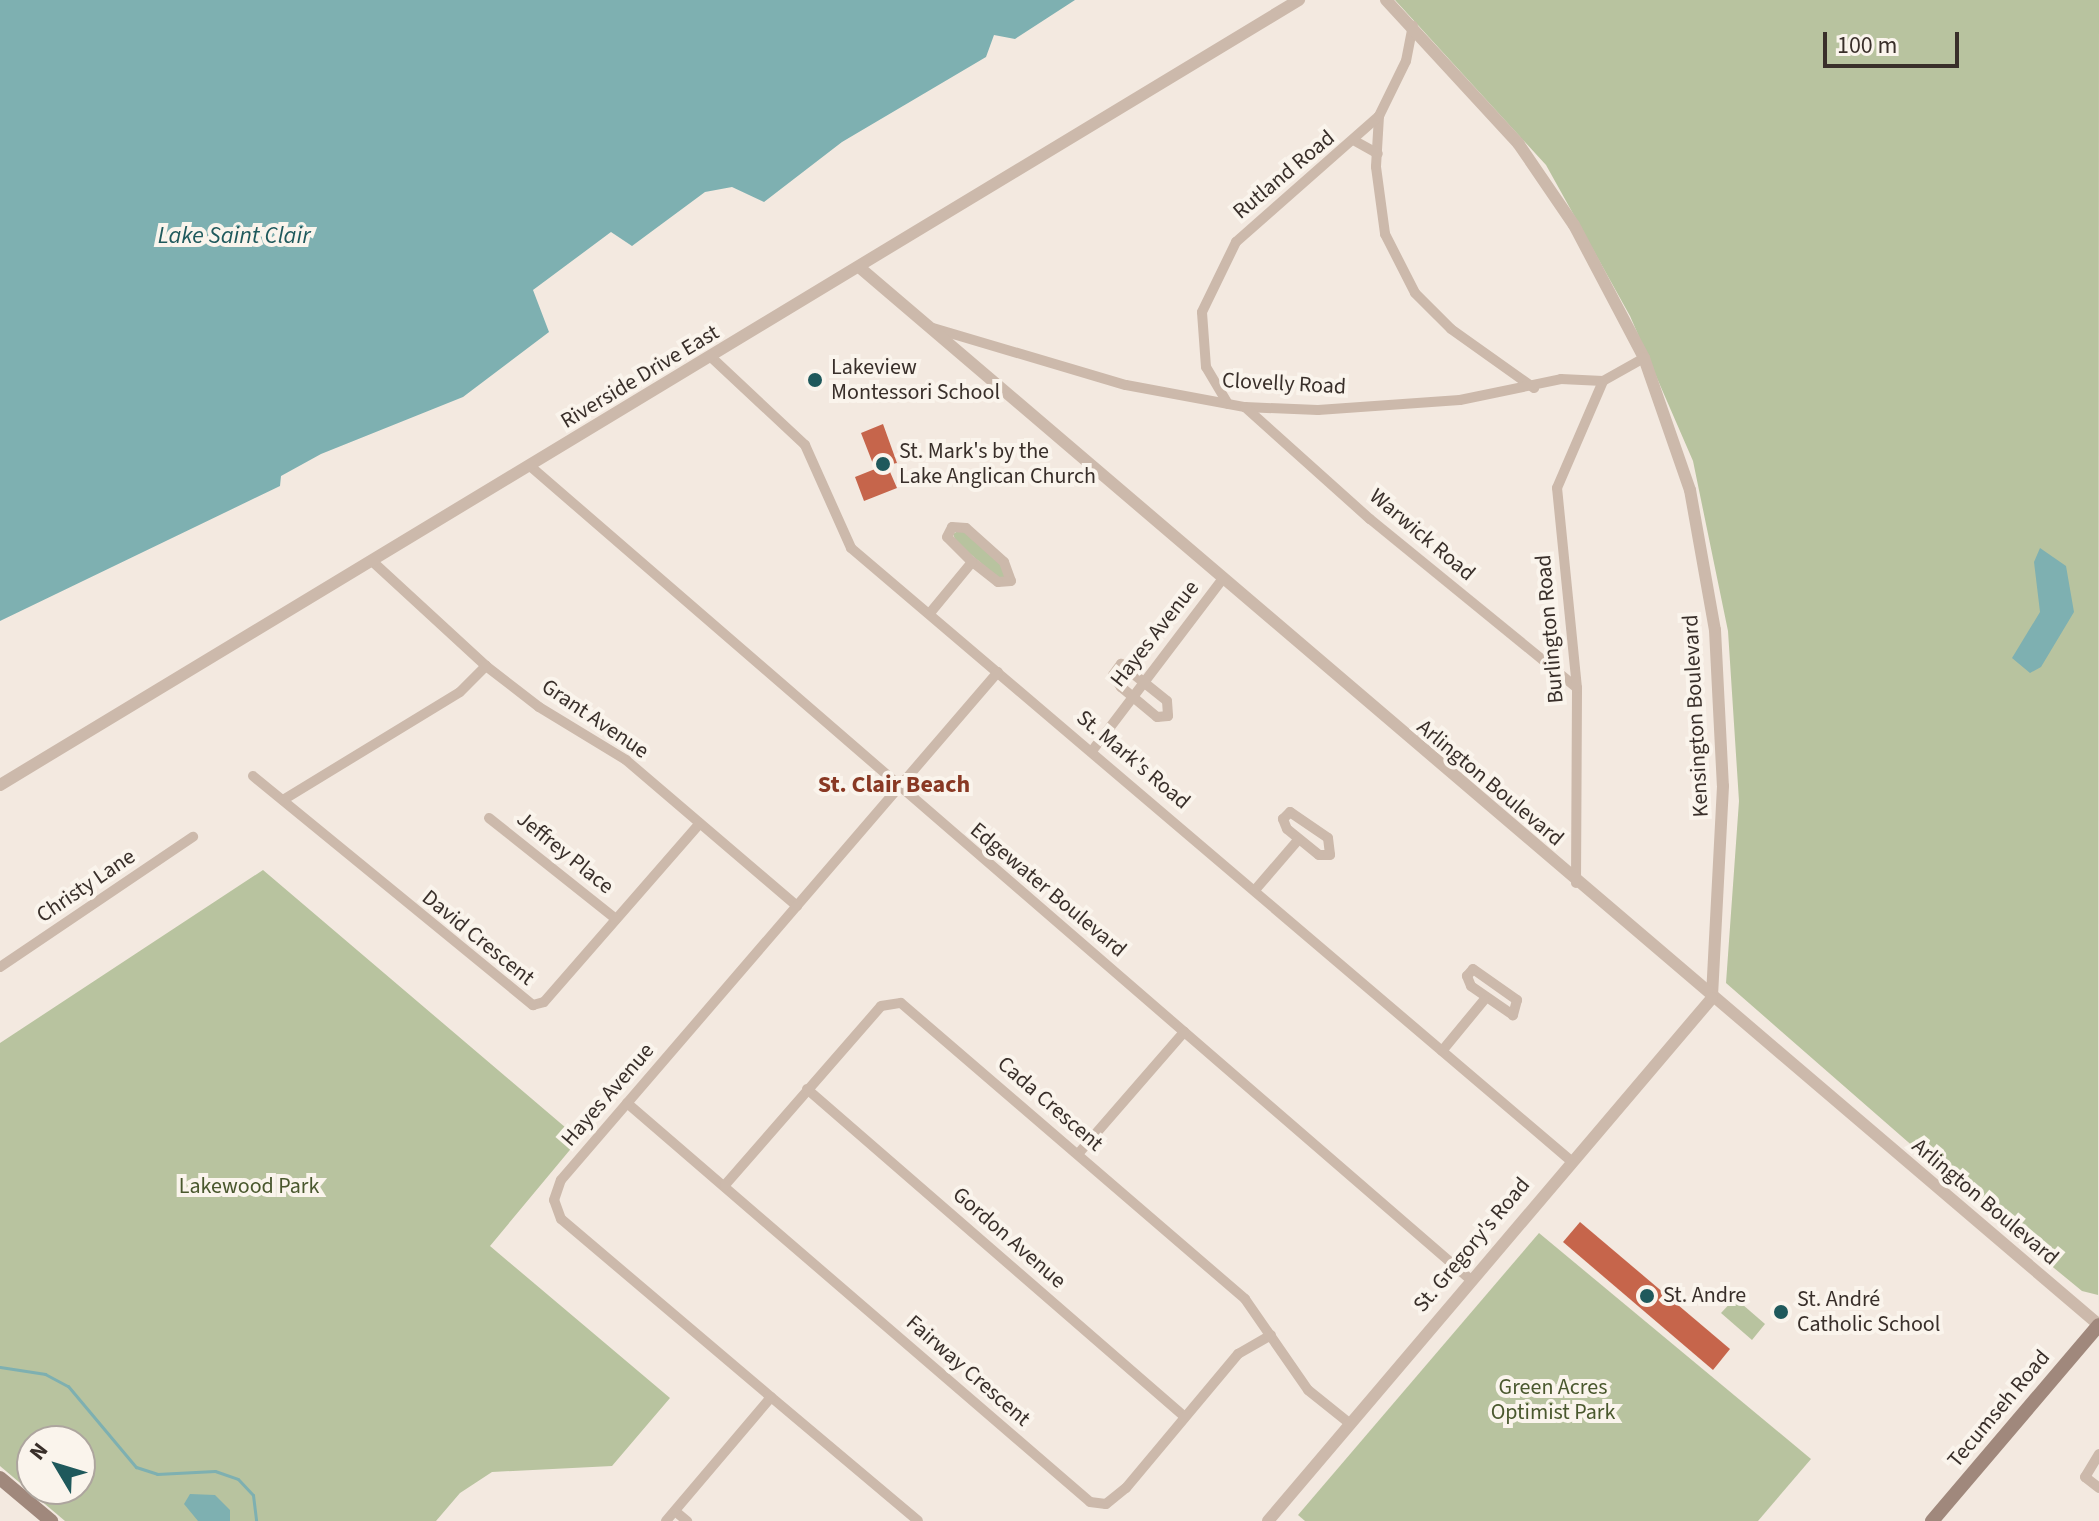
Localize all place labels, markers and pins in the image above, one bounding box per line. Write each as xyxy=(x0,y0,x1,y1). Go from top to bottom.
place label: Lakeview Montessori School xyxy=(831,354,1000,406)
marker: Lakeview Montessori School xyxy=(806,371,824,389)
place label: St. Mark's by the Lake Anglican Church xyxy=(899,438,1096,490)
marker: St. Mark's by the Lake Anglican Church xyxy=(874,455,892,473)
place label: St. Andre xyxy=(1663,1283,1746,1309)
place label: St. André Catholic School xyxy=(1797,1286,1940,1338)
marker: St. Andre xyxy=(1638,1287,1656,1305)
marker: St. André Catholic School xyxy=(1772,1303,1790,1321)

